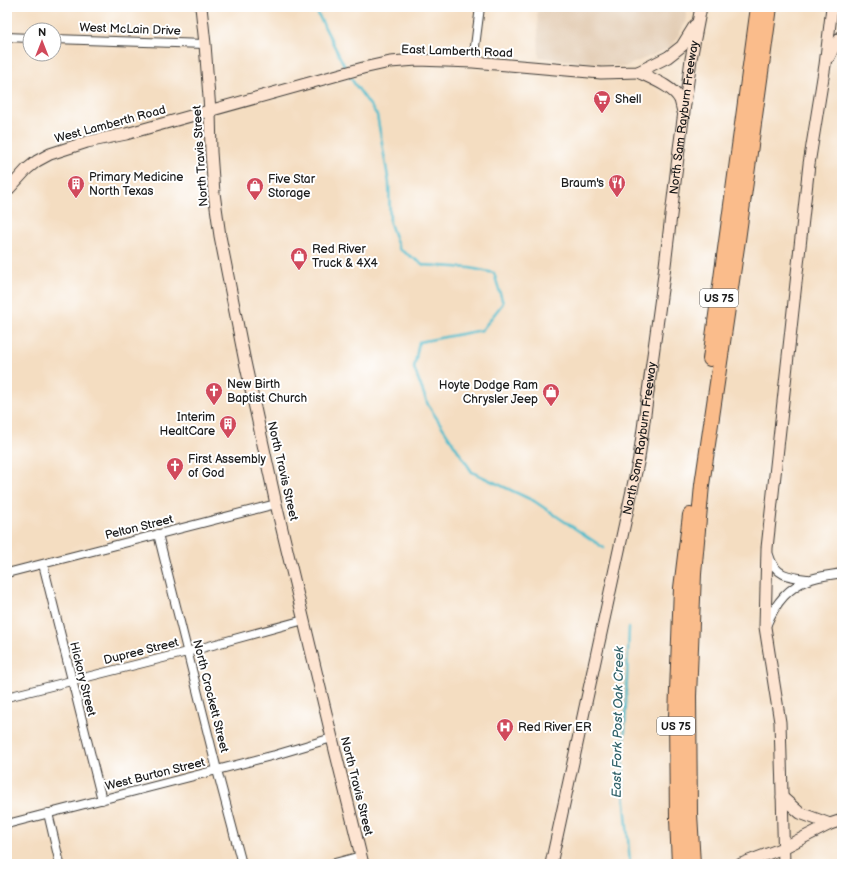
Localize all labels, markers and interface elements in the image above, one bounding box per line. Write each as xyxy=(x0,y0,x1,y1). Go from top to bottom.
street label: West McLain Drive xyxy=(79,20,181,39)
north arrow xyxy=(22,22,62,62)
text: N xyxy=(38,26,46,39)
street label: North Sam Rayburn Freeway xyxy=(667,39,703,195)
street label: East Lamberth Road xyxy=(401,42,513,61)
supermarket icon: Shell xyxy=(592,89,612,114)
place label: Shell xyxy=(615,92,641,107)
street label: West Lamberth Road xyxy=(53,102,167,147)
street label: North Travis Street xyxy=(189,105,212,207)
place label: Primary Medicine North Texas xyxy=(89,170,183,199)
place label: Five Star Storage xyxy=(268,172,316,201)
restaurant icon: Braum's xyxy=(607,173,627,198)
building icon: Primary Medicine North Texas xyxy=(66,174,86,199)
shop icon: Five Star Storage xyxy=(245,176,265,201)
place label: Braum's xyxy=(561,176,604,191)
place label: Red River Truck & 4X4 xyxy=(312,242,378,271)
shop icon: Red River Truck & 4X4 xyxy=(289,246,309,271)
road number: US 75 xyxy=(700,289,738,307)
street label: North Sam Rayburn Freeway xyxy=(620,360,660,516)
place label: New Birth Baptist Church xyxy=(227,377,307,406)
place label: Hoyte Dodge Ram Chrysler Jeep xyxy=(439,378,538,407)
church icon: New Birth Baptist Church xyxy=(204,381,224,406)
shop icon: Hoyte Dodge Ram Chrysler Jeep xyxy=(541,382,561,407)
place label: Interim HealtCare xyxy=(159,410,215,439)
building icon: Interim HealtCare xyxy=(218,414,238,439)
street label: North Travis Street xyxy=(264,420,301,523)
place label: First Assembly of God xyxy=(188,452,267,481)
church icon: First Assembly of God xyxy=(165,456,185,481)
street label: Pelton Street xyxy=(103,512,175,543)
street label: Dupree Street xyxy=(102,635,180,668)
street label: North Crockett Street xyxy=(189,638,232,754)
street label: Hickory Street xyxy=(66,640,99,718)
water label: East Fork Post Oak Creek xyxy=(609,645,627,798)
hospital icon: Red River ER xyxy=(495,717,515,742)
road number: US 75 xyxy=(657,717,695,735)
place label: Red River ER xyxy=(518,720,592,735)
street label: North Travis Street xyxy=(337,735,376,837)
street label: West Burton Street xyxy=(104,755,207,794)

